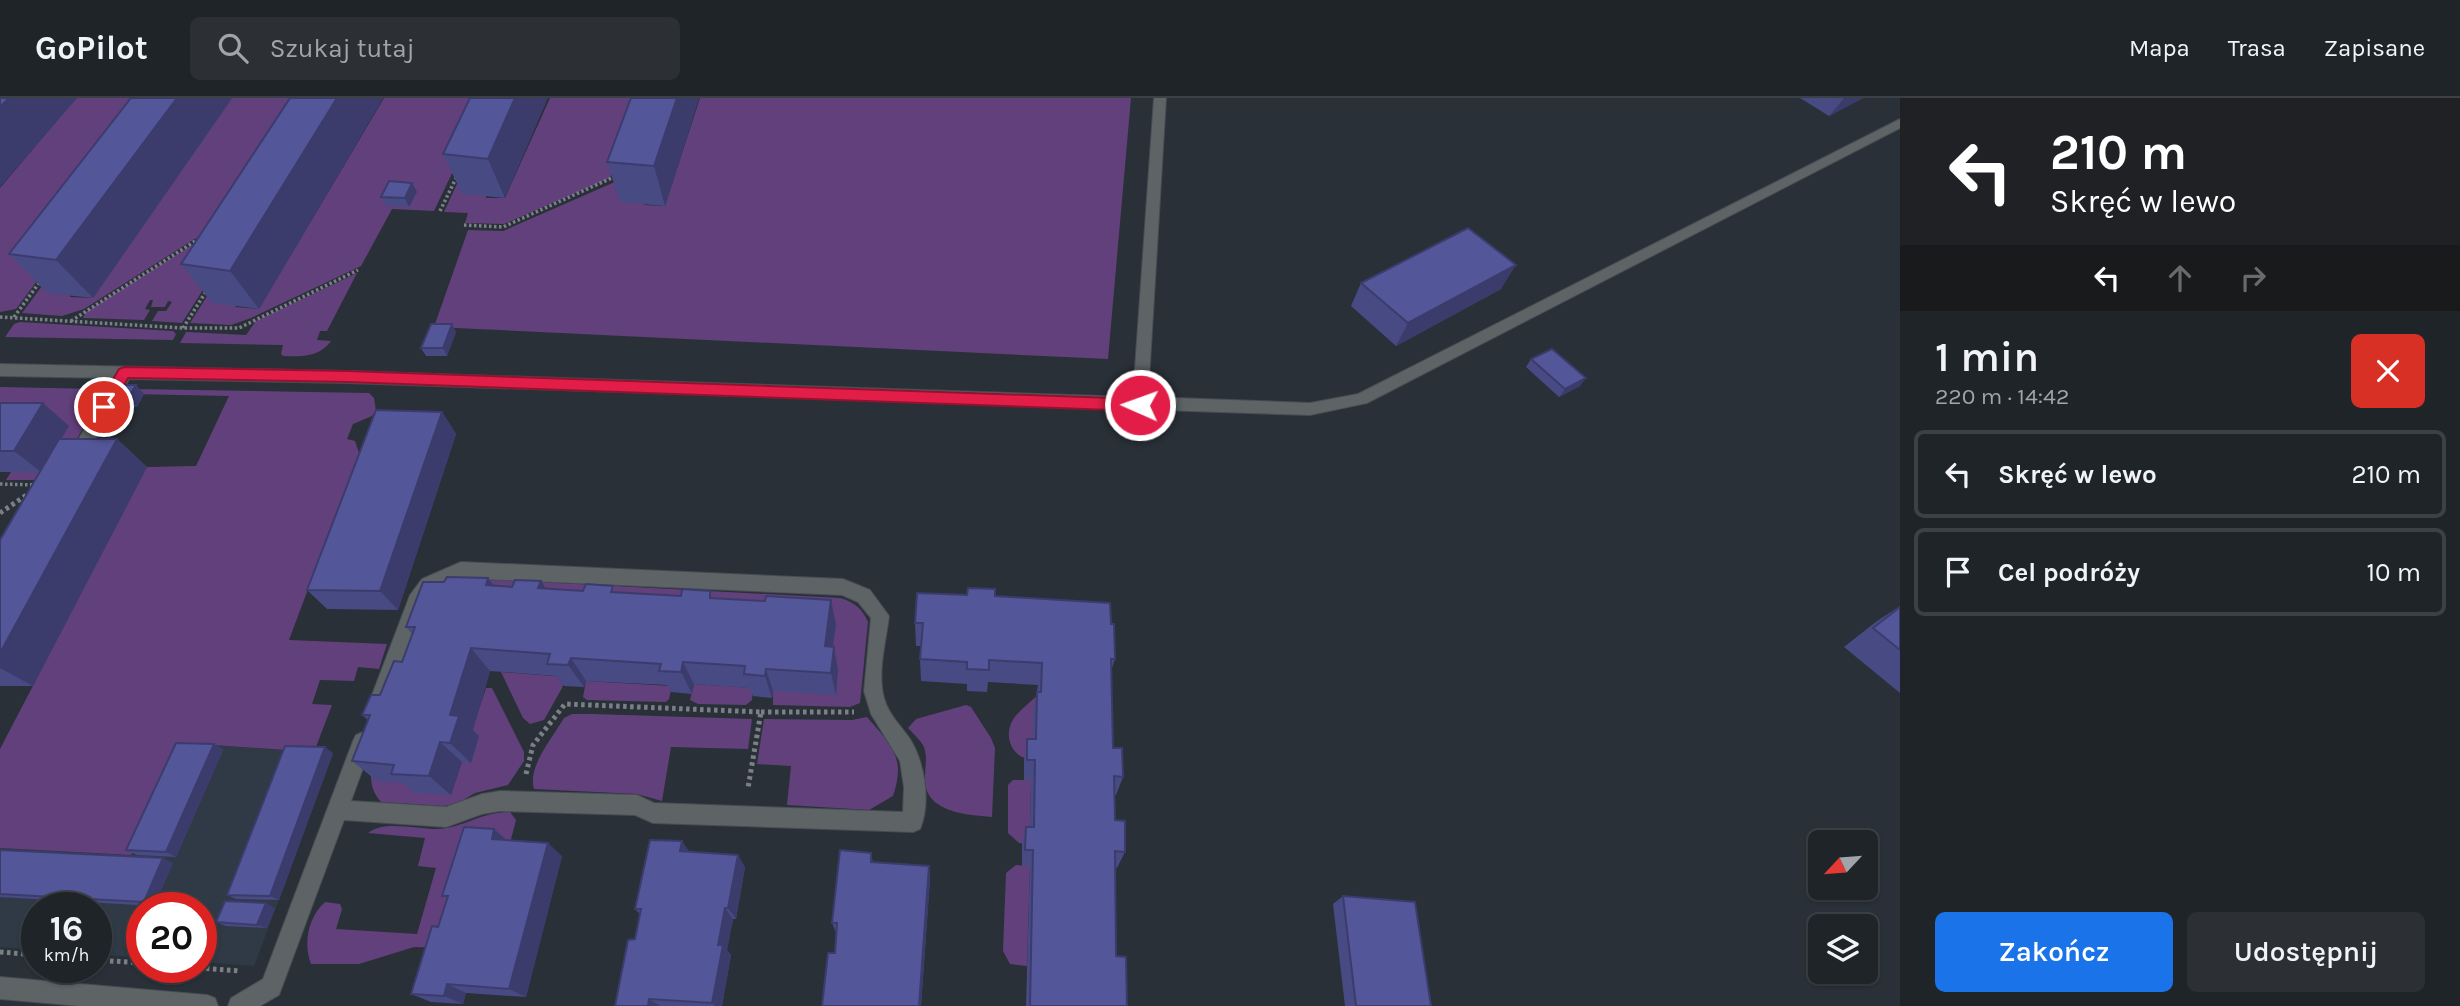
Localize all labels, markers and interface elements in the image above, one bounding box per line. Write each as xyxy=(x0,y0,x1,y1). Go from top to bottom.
search box xyxy=(190,17,680,80)
text: GoPilot xyxy=(35,29,148,67)
icon: search xyxy=(214,29,252,67)
text: Szukaj tutaj xyxy=(270,33,415,64)
text: Mapa xyxy=(2129,34,2190,62)
text: Trasa xyxy=(2228,34,2286,62)
text: Zapisane xyxy=(2324,34,2425,62)
text: 210 m xyxy=(2050,124,2187,181)
icon: left xyxy=(1935,126,2026,217)
text: Skręć w lewo xyxy=(2050,183,2236,220)
icon: left xyxy=(2088,259,2126,297)
icon: ahead xyxy=(2161,259,2199,297)
icon: right xyxy=(2234,259,2272,297)
text: 1 min xyxy=(1935,332,2039,382)
button: close xyxy=(2351,334,2425,408)
position arrow xyxy=(1103,368,1177,442)
pin xyxy=(74,377,134,437)
text: 220 m · 14:42 xyxy=(1935,383,2069,410)
icon: arrive xyxy=(85,388,123,426)
icon: left xyxy=(1939,455,1977,493)
text: Skręć w lewo xyxy=(1998,459,2157,490)
text: 210 m xyxy=(2351,459,2421,490)
icon: arrive xyxy=(1939,553,1977,591)
text: Cel podróży xyxy=(1998,557,2140,588)
text: 10 m xyxy=(2366,557,2421,588)
north arrow xyxy=(1808,830,1878,900)
map controls xyxy=(1808,830,1878,984)
speed limit sign: 20 xyxy=(126,892,217,983)
text: 16 xyxy=(50,908,83,949)
button: Zakończ xyxy=(1935,912,2173,992)
button: Udostępnij xyxy=(2187,912,2425,992)
button: layers xyxy=(1808,914,1878,984)
text: km/h xyxy=(44,944,89,966)

